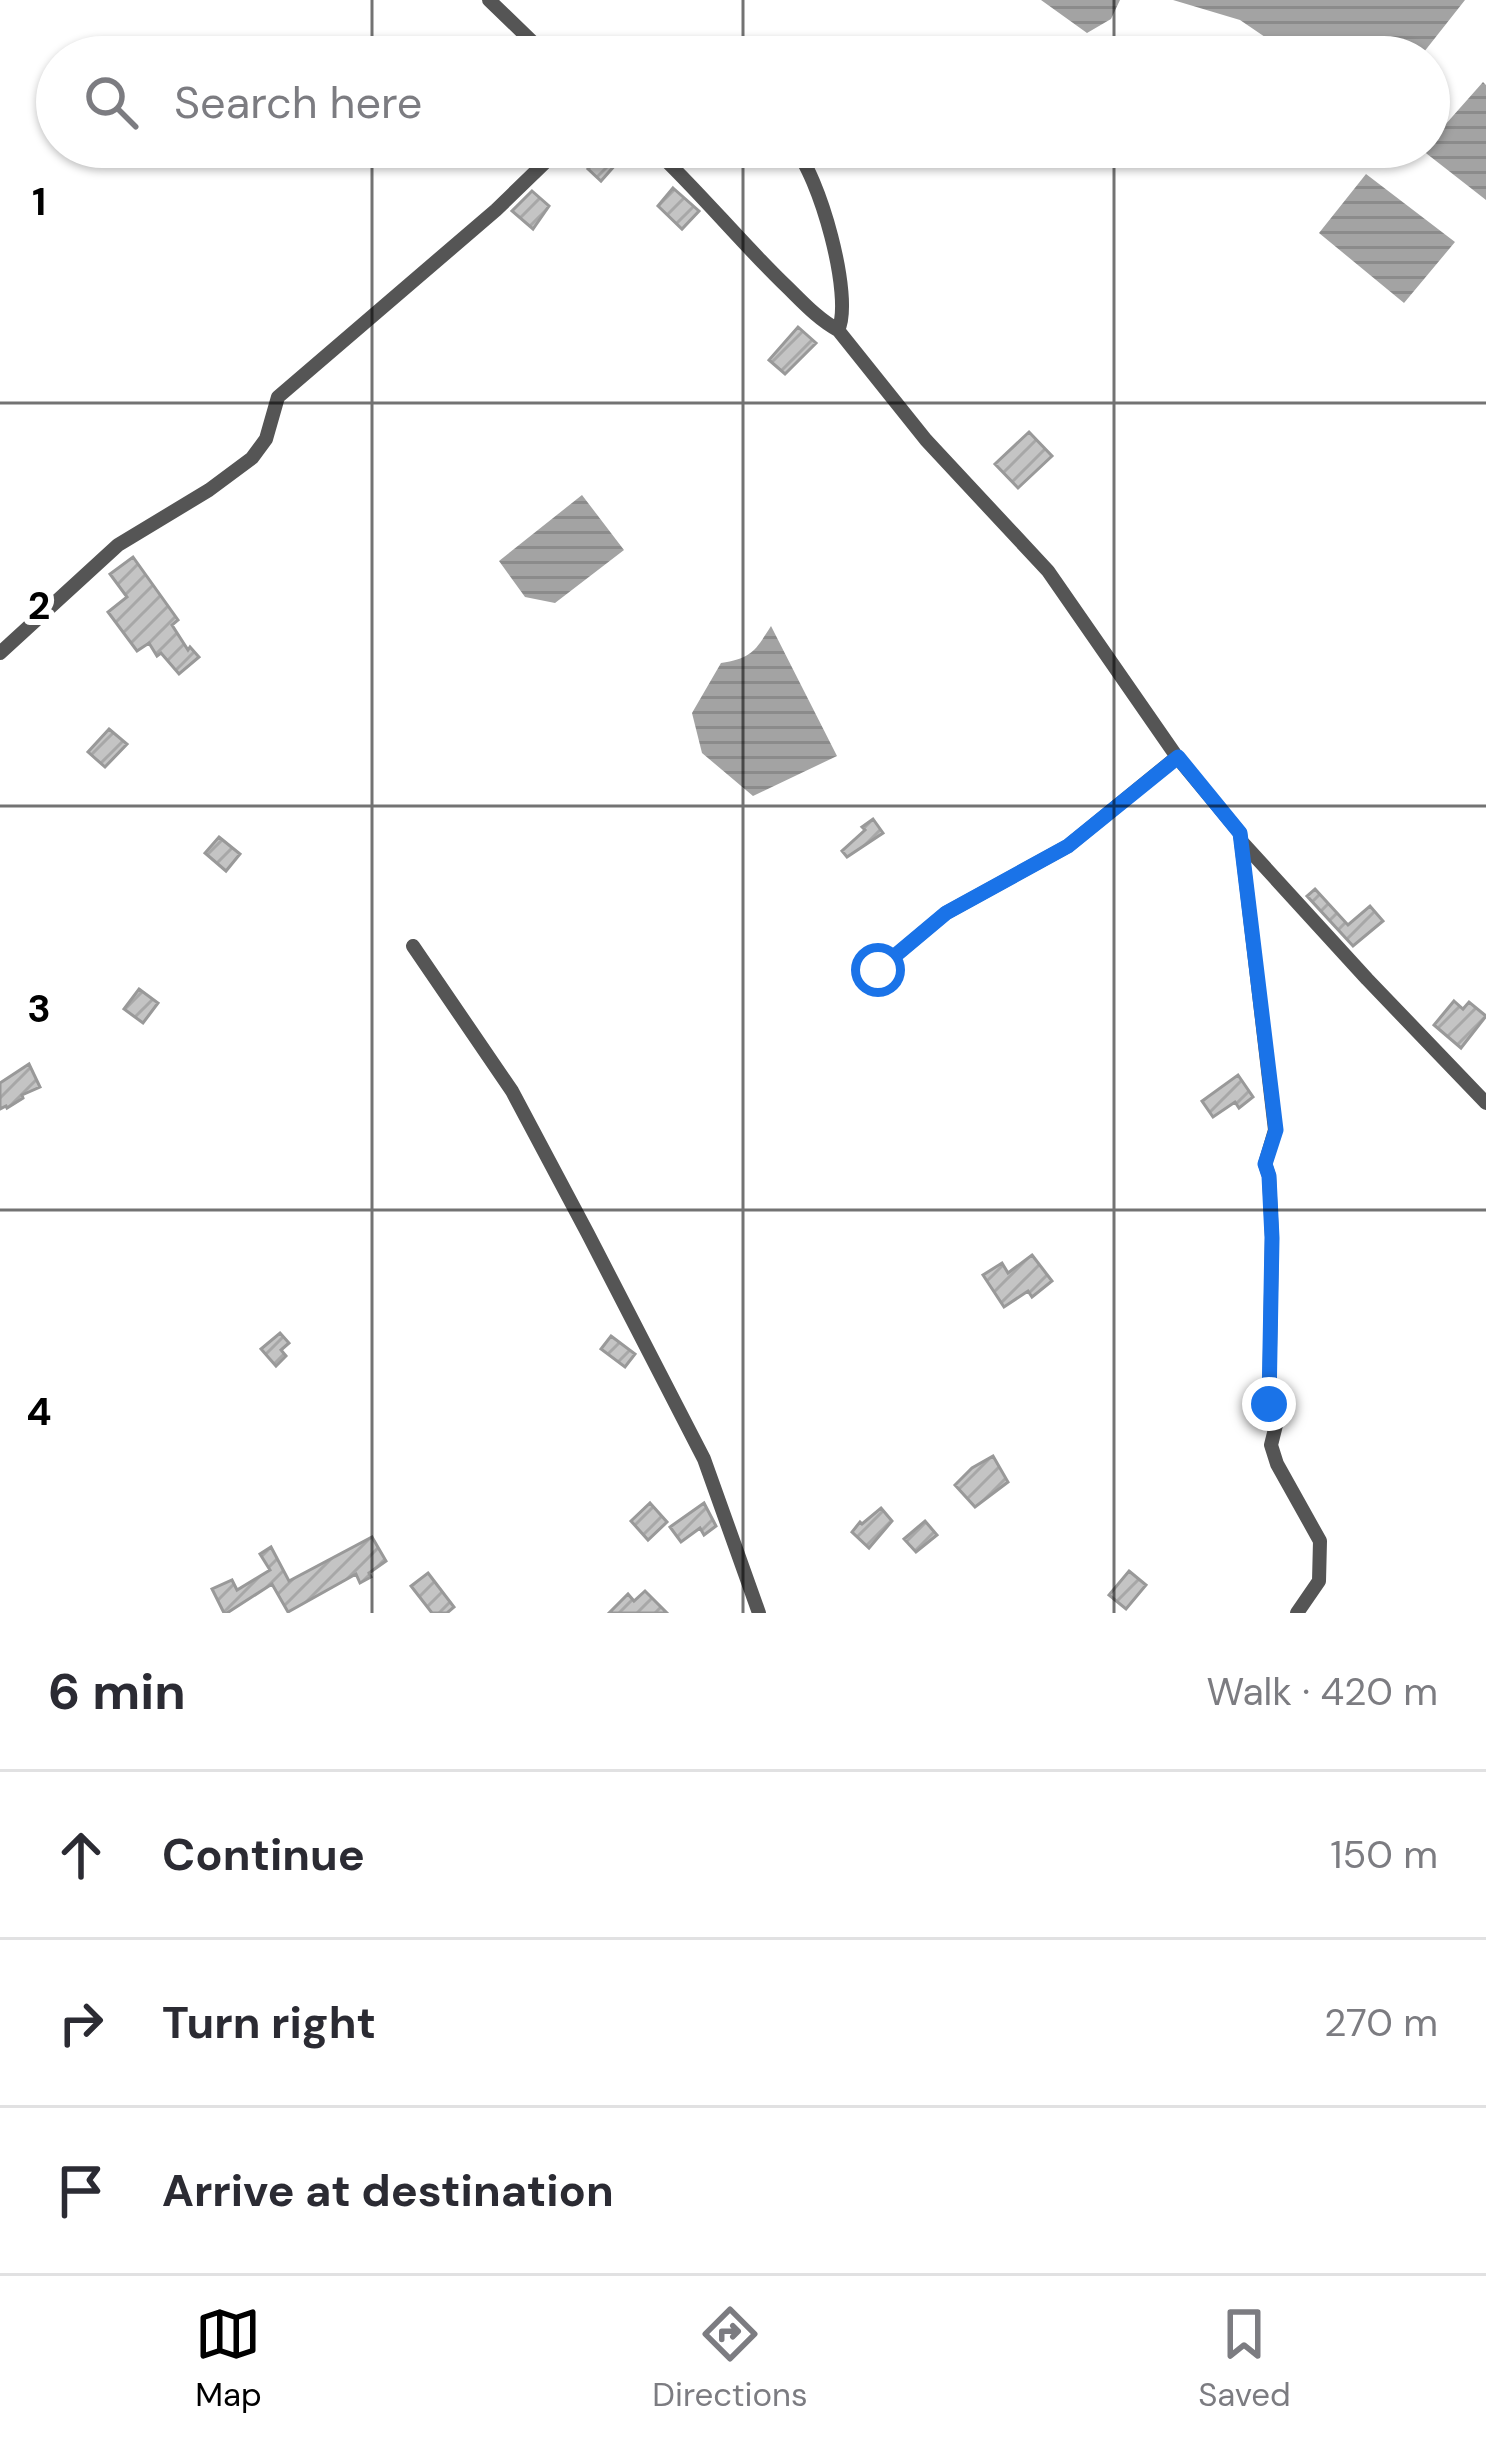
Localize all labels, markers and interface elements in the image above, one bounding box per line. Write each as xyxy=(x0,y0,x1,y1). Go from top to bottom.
search box xyxy=(36,36,1450,168)
icon: search xyxy=(78,69,144,135)
text: Search here xyxy=(174,73,422,132)
text: 1 xyxy=(32,176,46,227)
text: 2 xyxy=(28,580,50,631)
route start xyxy=(851,943,905,997)
text: 3 xyxy=(27,983,51,1034)
route end xyxy=(1242,1377,1296,1431)
text: 4 xyxy=(26,1386,52,1437)
text: 6 min xyxy=(48,1658,186,1725)
text: Walk · 420 m xyxy=(1207,1666,1438,1717)
icon: ahead xyxy=(48,1822,114,1888)
text: Continue xyxy=(162,1825,365,1884)
text: 150 m xyxy=(1330,1829,1438,1880)
icon: right xyxy=(48,1990,114,2056)
text: Turn right xyxy=(162,1993,376,2052)
text: 270 m xyxy=(1324,1997,1438,2048)
icon: arrive xyxy=(48,2158,114,2224)
text: Arrive at destination xyxy=(162,2161,614,2220)
tab: Map xyxy=(195,2301,262,2416)
tab: Directions xyxy=(652,2301,808,2416)
tab: Saved xyxy=(1198,2301,1291,2416)

